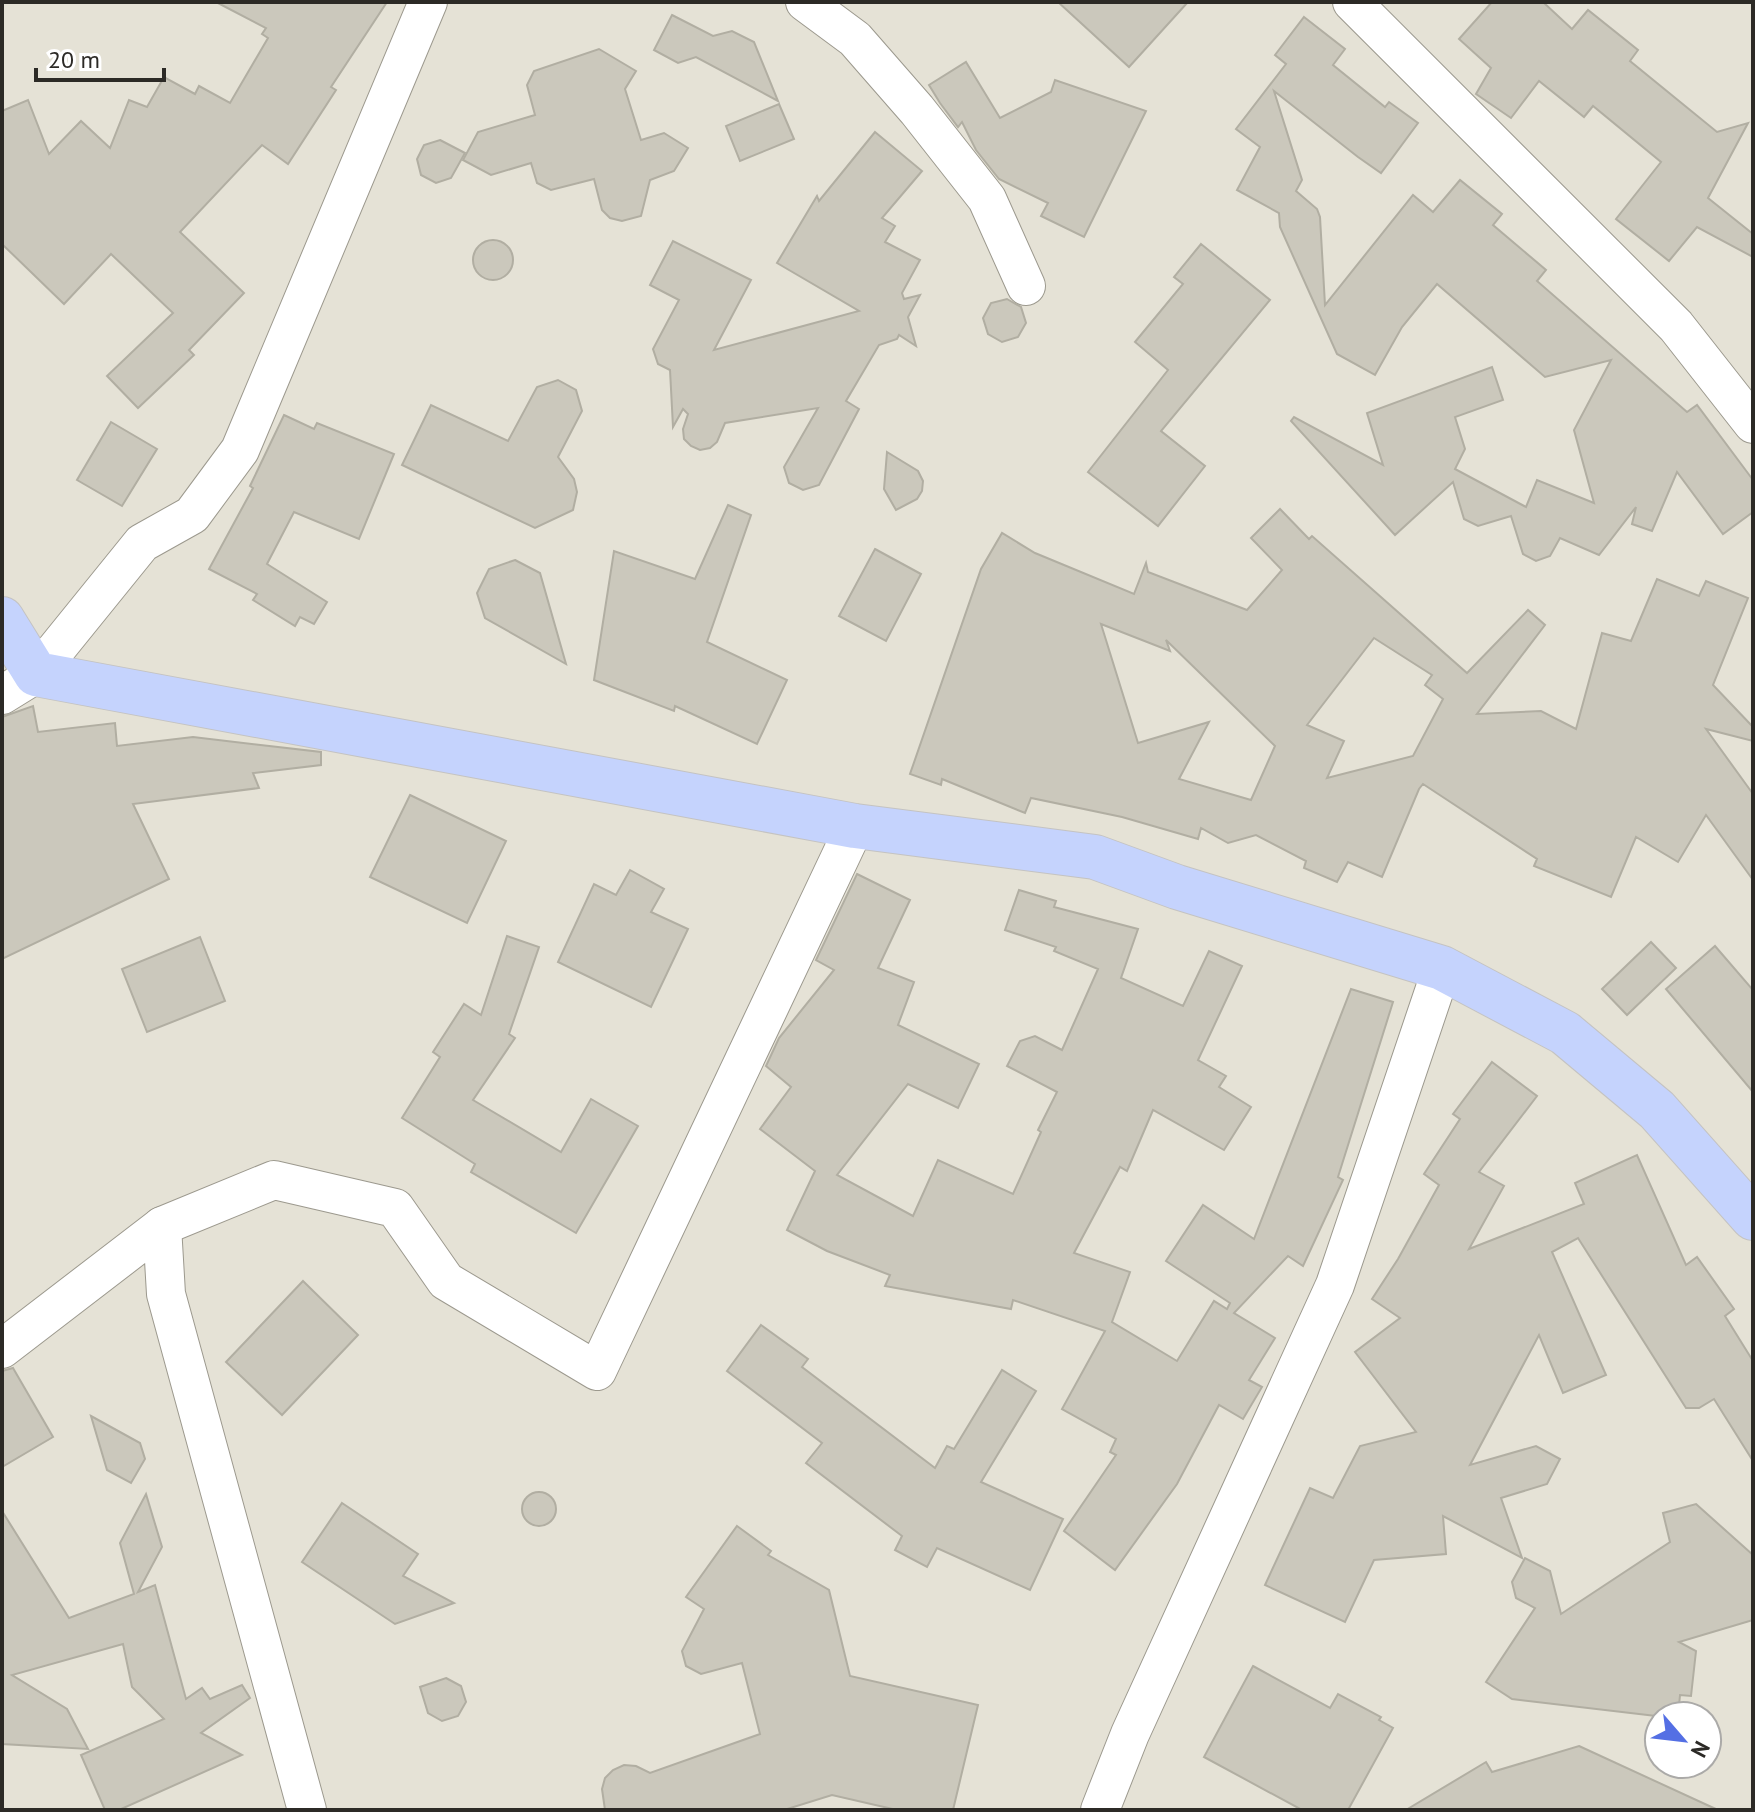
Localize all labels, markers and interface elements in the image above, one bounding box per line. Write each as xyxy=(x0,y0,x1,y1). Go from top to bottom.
scale bar xyxy=(36,32,164,82)
text: 20 m xyxy=(48,44,100,75)
north arrow xyxy=(1643,1700,1723,1780)
text: N xyxy=(1685,1736,1716,1762)

